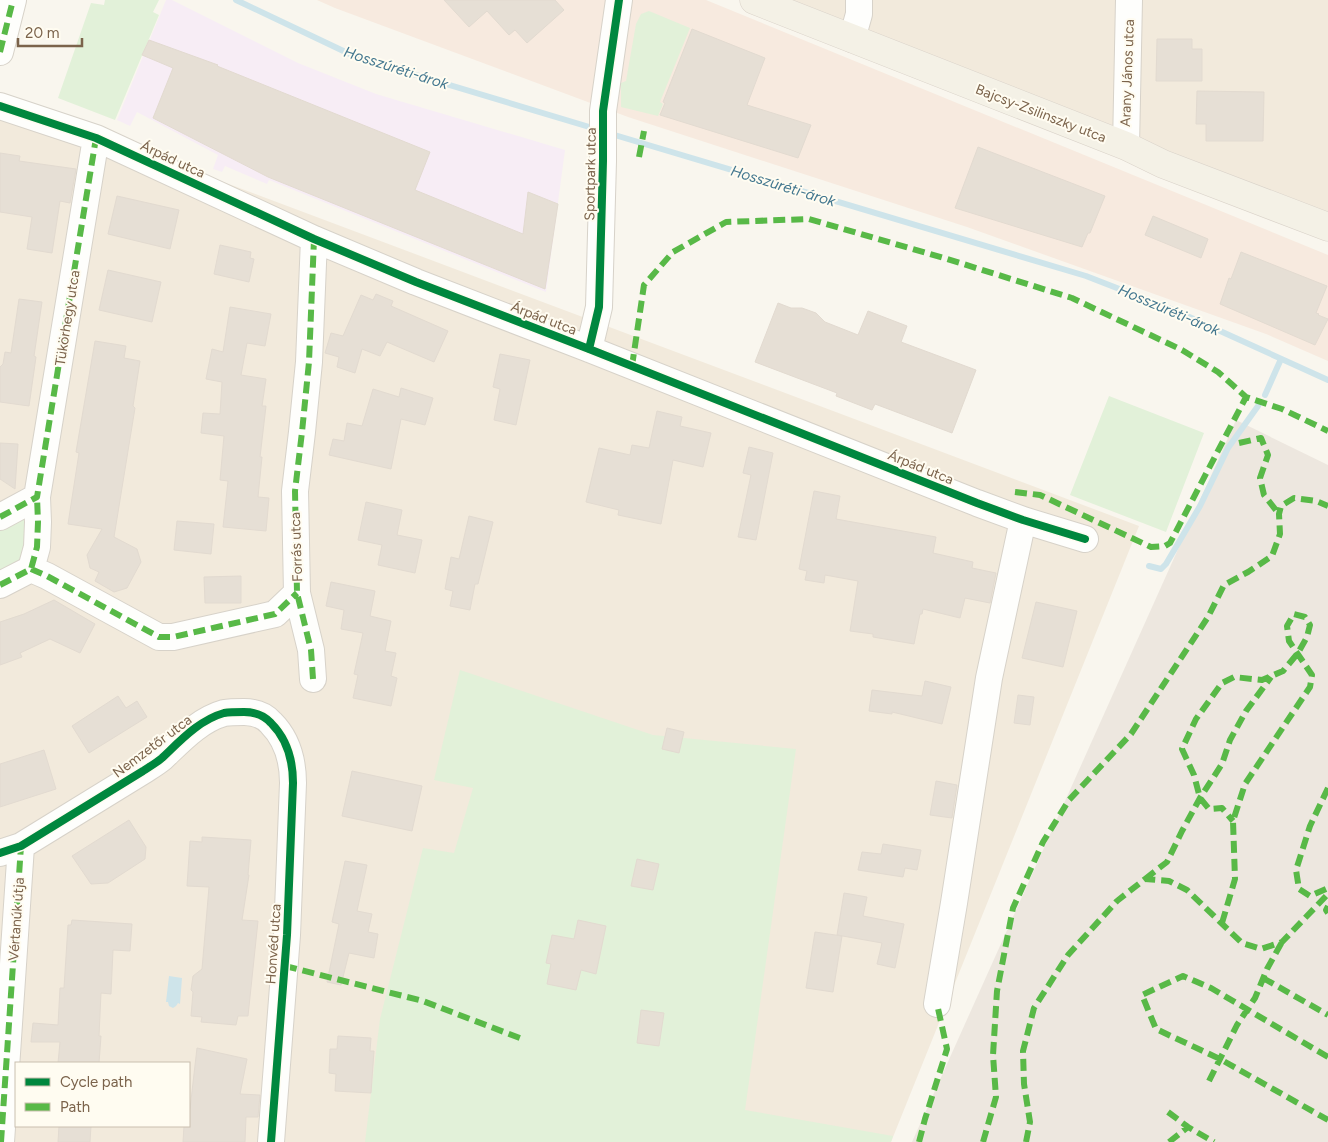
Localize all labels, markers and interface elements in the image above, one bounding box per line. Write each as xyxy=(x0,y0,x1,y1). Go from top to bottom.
scale bar xyxy=(18,15,81,47)
street label: Arany János utca xyxy=(1117,19,1138,127)
text: 20 m xyxy=(25,24,59,42)
water label: Hosszúréti-árok xyxy=(342,43,451,94)
street label: Bajcsy-Zsilinszky utca xyxy=(973,81,1108,146)
street label: Sportpark utca xyxy=(581,127,600,221)
street label: Árpád utca xyxy=(138,137,208,182)
water label: Hosszúréti-árok xyxy=(728,162,838,211)
street label: Tükörhegy utca xyxy=(52,269,83,367)
water label: Hosszúréti-árok xyxy=(1116,281,1223,340)
street label: Árpád utca xyxy=(509,298,579,339)
street label: Árpád utca xyxy=(886,447,956,488)
street label: Forrás utca xyxy=(287,512,306,582)
street label: Nemzetőr utca xyxy=(110,711,195,782)
street label: Vértanúk útja xyxy=(5,877,28,961)
street label: Honvéd utca xyxy=(262,903,285,985)
legend xyxy=(15,1062,190,1127)
text: Cycle path xyxy=(60,1073,132,1091)
text: Path xyxy=(60,1098,90,1116)

